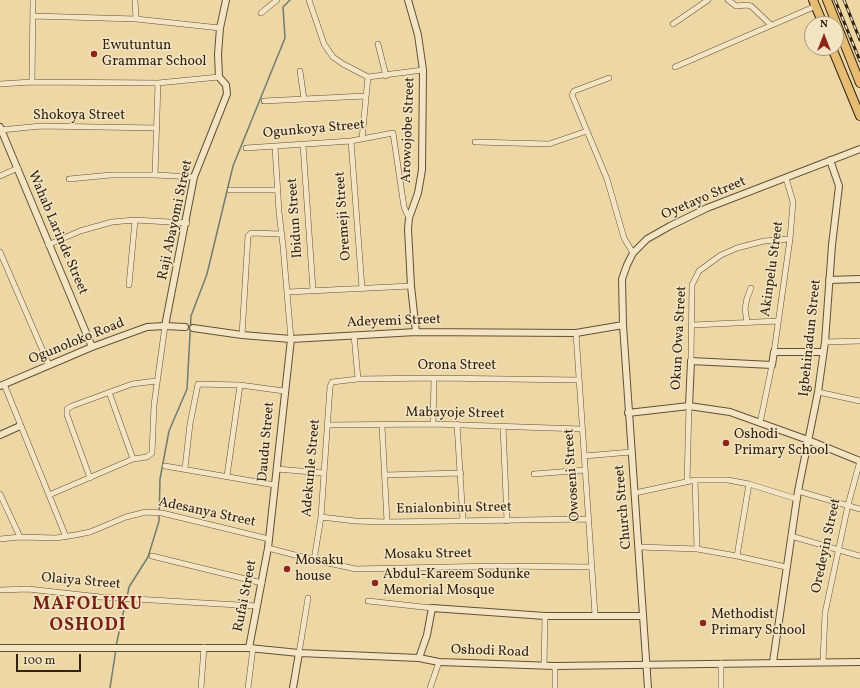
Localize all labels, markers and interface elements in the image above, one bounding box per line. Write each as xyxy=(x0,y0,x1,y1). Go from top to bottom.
north arrow xyxy=(804,16,844,56)
text: N xyxy=(820,17,828,32)
place label: Ewutuntun Grammar School xyxy=(102,38,206,70)
marker: Ewutuntun Grammar School xyxy=(89,49,99,59)
street label: Arowojobe Street xyxy=(399,77,419,183)
street label: Shokoya Street xyxy=(33,108,125,124)
street label: Ogunkoya Street xyxy=(262,117,366,143)
street label: Raji Abayomi Street xyxy=(155,158,197,282)
street label: Wahab Larinde Street xyxy=(23,168,91,298)
street label: Oremeji Street xyxy=(333,171,355,261)
street label: Oyetayo Street xyxy=(659,174,749,224)
street label: Ibidun Street xyxy=(285,177,307,259)
street label: Akinpelu Street xyxy=(758,220,788,318)
street label: Igbehinadun Street xyxy=(796,278,826,398)
street label: Okun Owa Street xyxy=(669,285,691,391)
street label: Adeyemi Street xyxy=(347,312,441,332)
street label: Ogunoloko Road xyxy=(27,315,127,369)
street label: Orona Street xyxy=(418,358,496,374)
street label: Daudu Street xyxy=(255,401,279,483)
street label: Mabayoje Street xyxy=(405,405,505,423)
street label: Adekunle Street xyxy=(299,418,325,518)
place label: Oshodi Primary School xyxy=(734,427,829,460)
street label: Owoseni Street xyxy=(561,428,585,522)
marker: Oshodi Primary School xyxy=(721,438,731,448)
street label: Church Street xyxy=(612,464,636,550)
street label: Adesanya Street xyxy=(157,495,257,531)
street label: Oredeyin Street xyxy=(809,497,845,595)
street label: Enialonbinu Street xyxy=(396,500,512,518)
street label: Mosaku Street xyxy=(384,546,472,564)
place label: Mosaku house xyxy=(295,553,344,586)
street label: Rufai Street xyxy=(231,559,261,633)
marker: Mosaku house xyxy=(282,564,292,574)
place label: Abdul-Kareem Sodunke Memorial Mosque xyxy=(383,567,530,600)
street label: Olaiya Street xyxy=(41,570,121,594)
marker: Abdul-Kareem Sodunke Memorial Mosque xyxy=(370,578,380,588)
district label: MAFOLUKU OSHODI xyxy=(33,595,143,638)
place label: Methodist Primary School xyxy=(711,607,806,640)
marker: Methodist Primary School xyxy=(698,618,708,628)
street label: Oshodi Road xyxy=(450,642,530,662)
scale bar xyxy=(18,646,83,672)
text: 100 m xyxy=(23,653,55,669)

